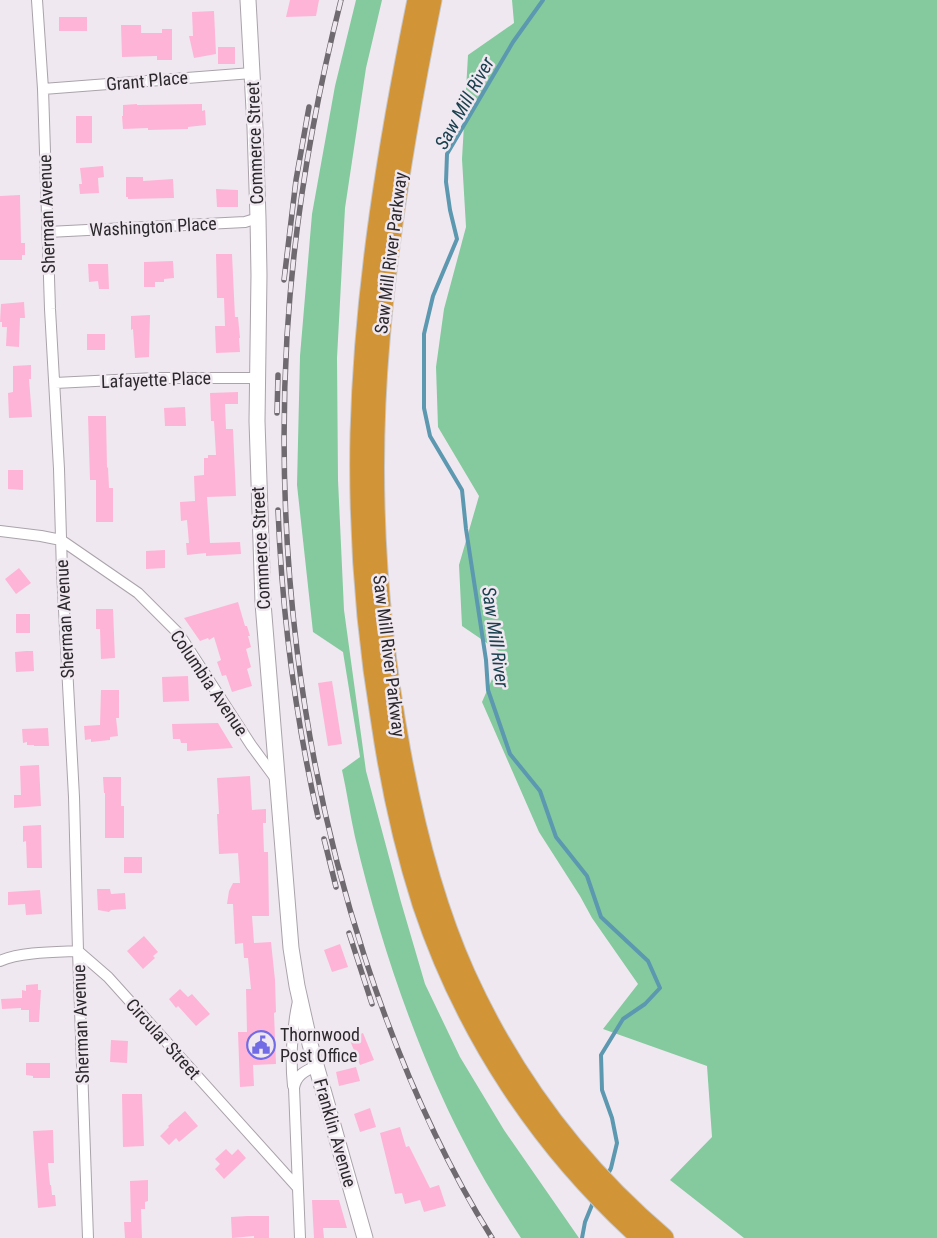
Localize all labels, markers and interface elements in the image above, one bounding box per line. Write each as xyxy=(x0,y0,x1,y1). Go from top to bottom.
water label: Saw Mill River xyxy=(430,53,499,153)
street label: Grant Place xyxy=(105,66,189,95)
street label: Commerce Street xyxy=(242,81,267,205)
street label: Sherman Avenue xyxy=(34,154,59,274)
street label: Saw Mill River Parkway xyxy=(370,170,411,335)
street label: Washington Place xyxy=(89,213,217,240)
street label: Lafayette Place xyxy=(101,367,211,392)
street label: Commerce Street xyxy=(247,486,274,610)
street label: Sherman Avenue xyxy=(51,559,78,679)
street label: Saw Mill River Parkway xyxy=(369,574,410,739)
water label: Saw Mill River xyxy=(477,585,514,689)
street label: Columbia Avenue xyxy=(166,626,253,740)
street label: Sherman Avenue xyxy=(68,964,93,1084)
street label: Circular Street xyxy=(122,994,205,1083)
place label: Thornwood Post Office xyxy=(280,1024,360,1066)
public building icon: Thornwood Post Office xyxy=(246,1030,276,1060)
street label: Franklin Avenue xyxy=(310,1076,361,1190)

